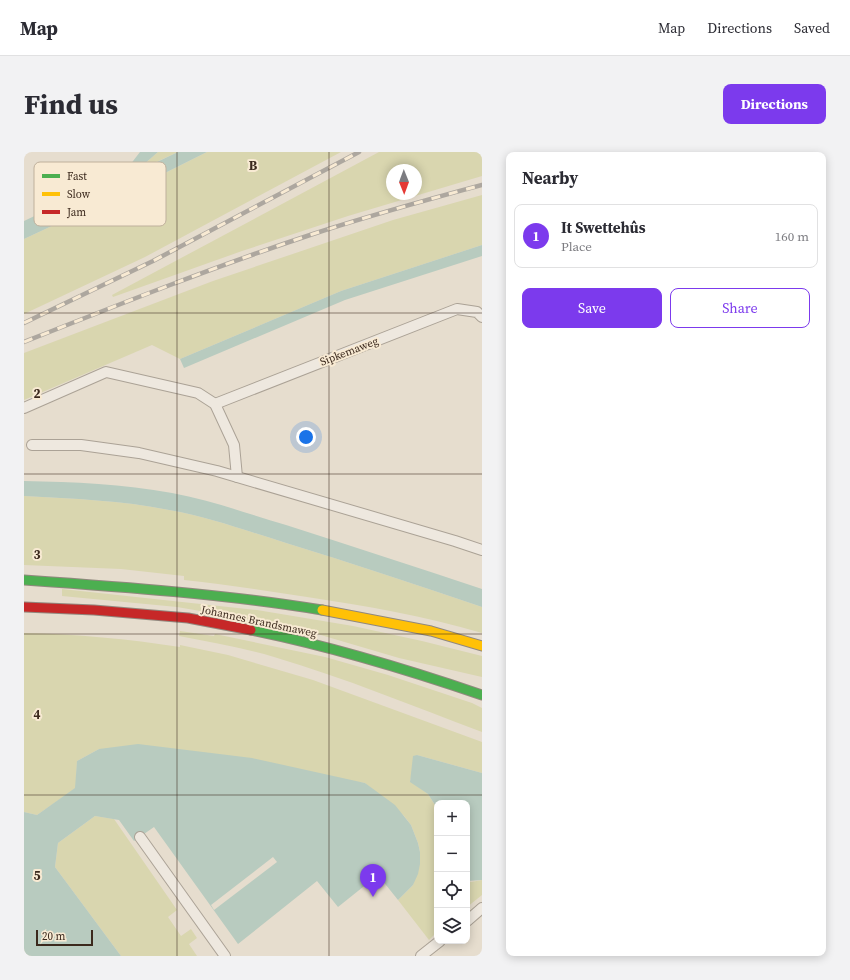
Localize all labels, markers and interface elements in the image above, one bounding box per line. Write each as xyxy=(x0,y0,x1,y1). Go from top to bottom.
text: Map xyxy=(20,15,58,41)
text: Map xyxy=(658,18,685,38)
text: Directions xyxy=(707,18,772,38)
text: Saved xyxy=(794,18,830,38)
button: Directions xyxy=(723,84,826,124)
text: Find us xyxy=(24,85,118,123)
text: B xyxy=(249,157,258,174)
legend xyxy=(34,162,166,226)
north arrow xyxy=(386,164,422,200)
text: Nearby xyxy=(522,166,578,190)
text: Fast xyxy=(67,169,87,184)
text: Slow xyxy=(67,187,91,202)
text: Jam xyxy=(66,205,86,220)
text: It Swettehûs xyxy=(561,217,646,238)
text: 1 xyxy=(532,228,540,245)
text: 160 m xyxy=(775,228,809,245)
text: Place xyxy=(561,238,592,255)
button: Save xyxy=(522,288,662,328)
button: Share xyxy=(670,288,810,328)
street label: Sipkemaweg xyxy=(318,333,381,369)
text: 2 xyxy=(33,385,41,402)
your location xyxy=(296,427,316,447)
text: 3 xyxy=(33,546,41,563)
street label: Johannes Brandsmaweg xyxy=(199,602,318,641)
text: 4 xyxy=(33,706,41,723)
map controls xyxy=(434,800,470,944)
button: + xyxy=(434,800,470,836)
button: − xyxy=(434,836,470,872)
pin: 1 xyxy=(360,864,386,897)
text: 5 xyxy=(33,867,41,884)
button: locate xyxy=(434,872,470,908)
button: layers xyxy=(434,908,470,944)
scale bar xyxy=(36,928,93,947)
text: 20 m xyxy=(42,929,65,944)

